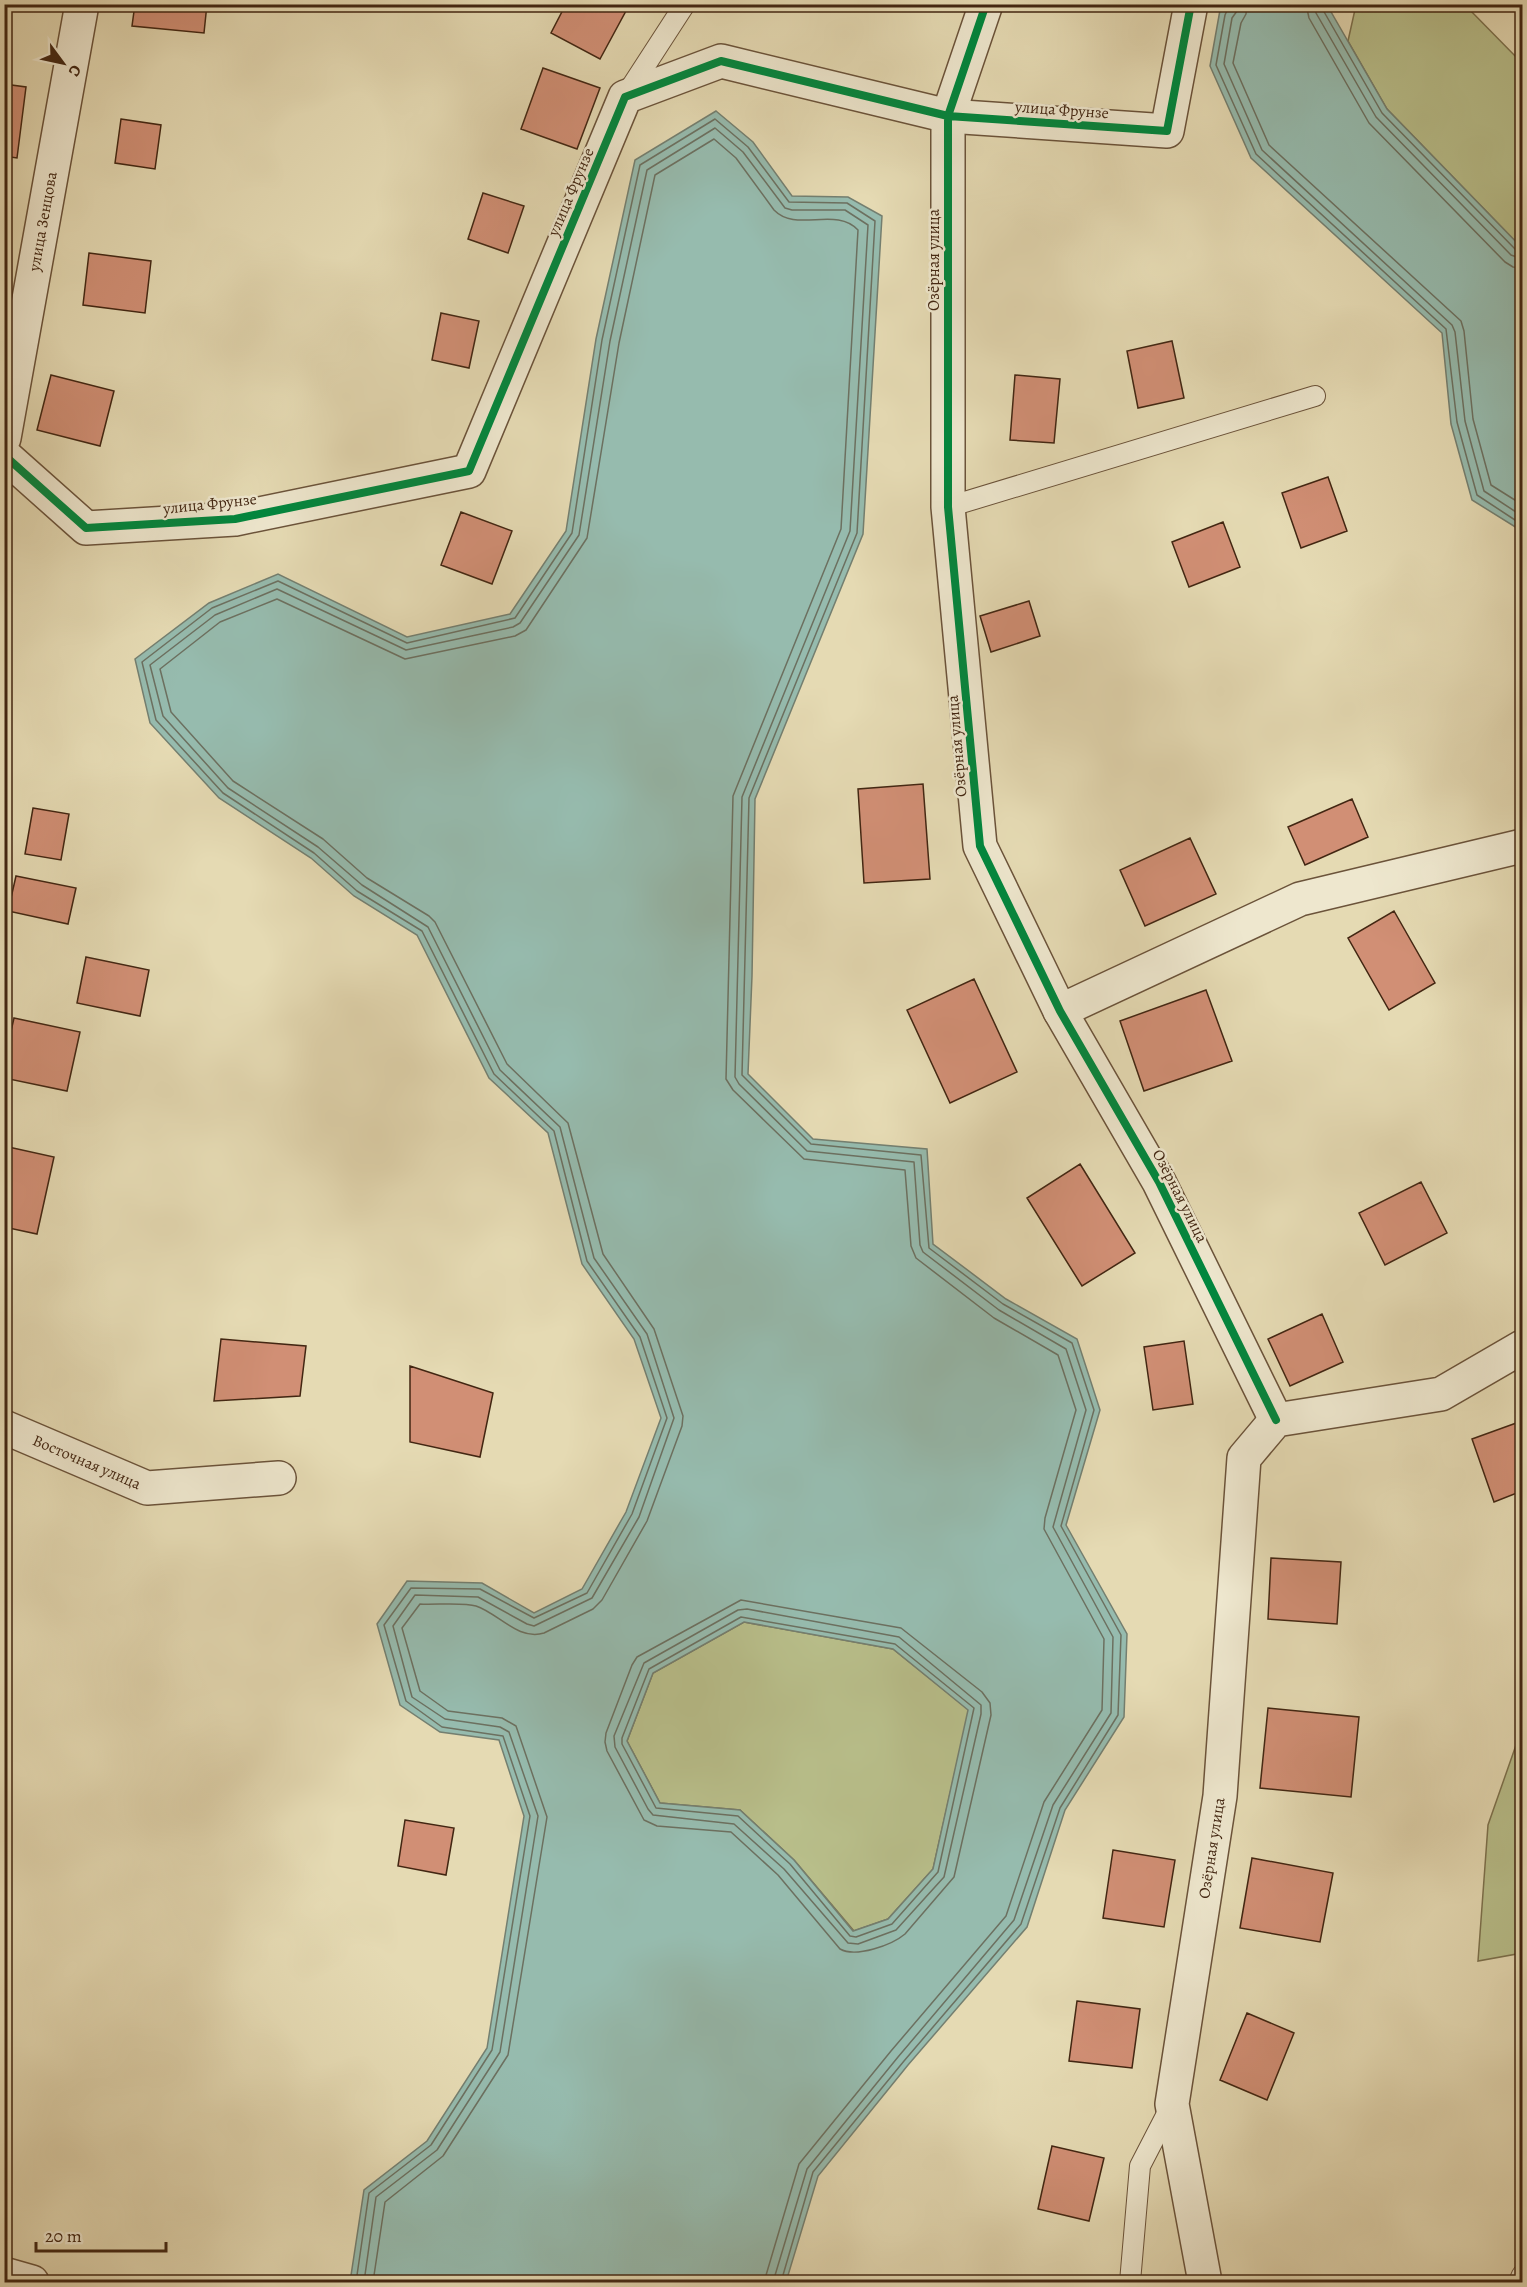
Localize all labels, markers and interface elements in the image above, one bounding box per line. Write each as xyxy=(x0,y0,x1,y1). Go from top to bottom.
north arrow xyxy=(33,33,93,93)
text: С xyxy=(63,60,87,81)
street label: улица Фрунзе xyxy=(1013,96,1110,124)
street label: улица Фрунзе xyxy=(542,144,600,241)
street label: улица Зенцова xyxy=(23,169,63,274)
street label: Озёрная улица xyxy=(923,208,945,311)
street label: улица Фрунзе xyxy=(161,488,258,520)
street label: Озёрная улица xyxy=(942,694,972,798)
street label: Озёрная улица xyxy=(1147,1146,1213,1247)
street label: Восточная улица xyxy=(29,1429,145,1495)
street label: Озёрная улица xyxy=(1193,1795,1231,1900)
scale bar xyxy=(36,2215,166,2253)
text: 20 m xyxy=(45,2224,82,2248)

